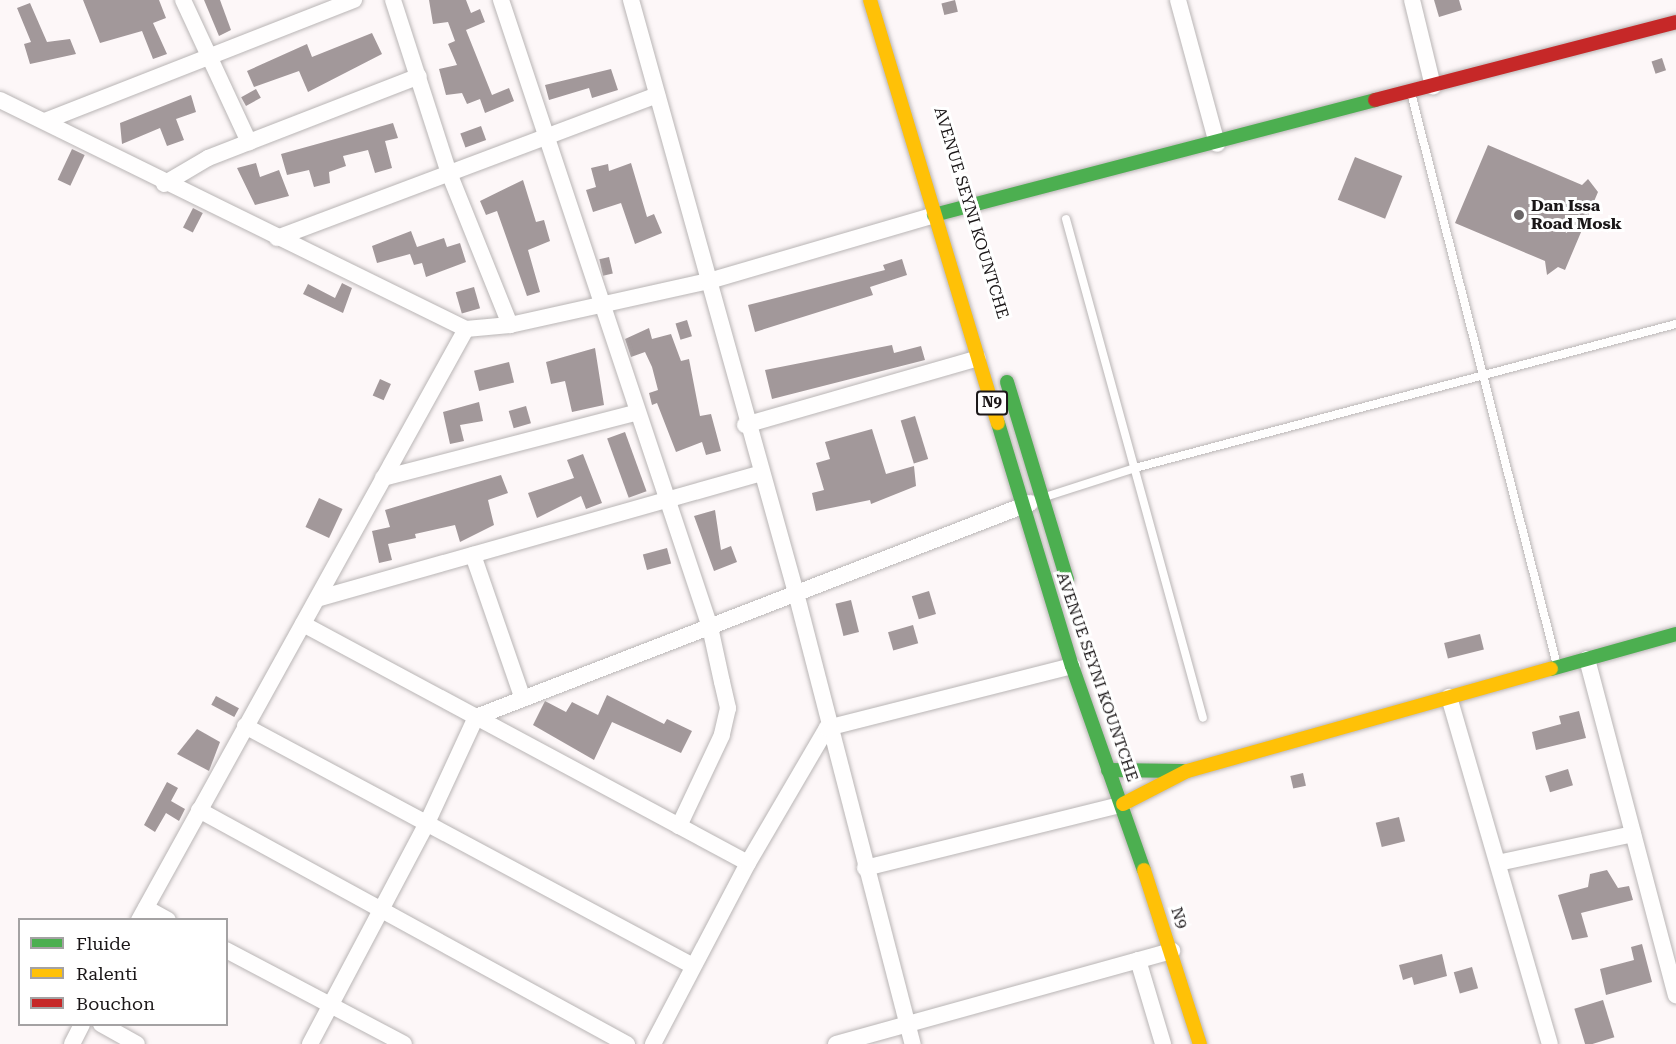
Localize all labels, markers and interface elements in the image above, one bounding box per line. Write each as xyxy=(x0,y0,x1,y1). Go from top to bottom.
street label: AVENUE SEYNI KOUNTCHE xyxy=(930,105,1012,321)
place label: Dan Issa Road Mosk xyxy=(1531,196,1622,234)
marker: Dan Issa Road Mosk xyxy=(1512,208,1526,222)
road number: N9 xyxy=(976,391,1008,415)
street label: AVENUE SEYNI KOUNTCHE xyxy=(1052,570,1142,784)
street label: N9 xyxy=(1167,905,1191,931)
legend xyxy=(18,918,228,1026)
text: Fluide xyxy=(76,933,131,954)
text: Ralenti xyxy=(76,963,138,984)
text: Bouchon xyxy=(76,993,155,1014)

